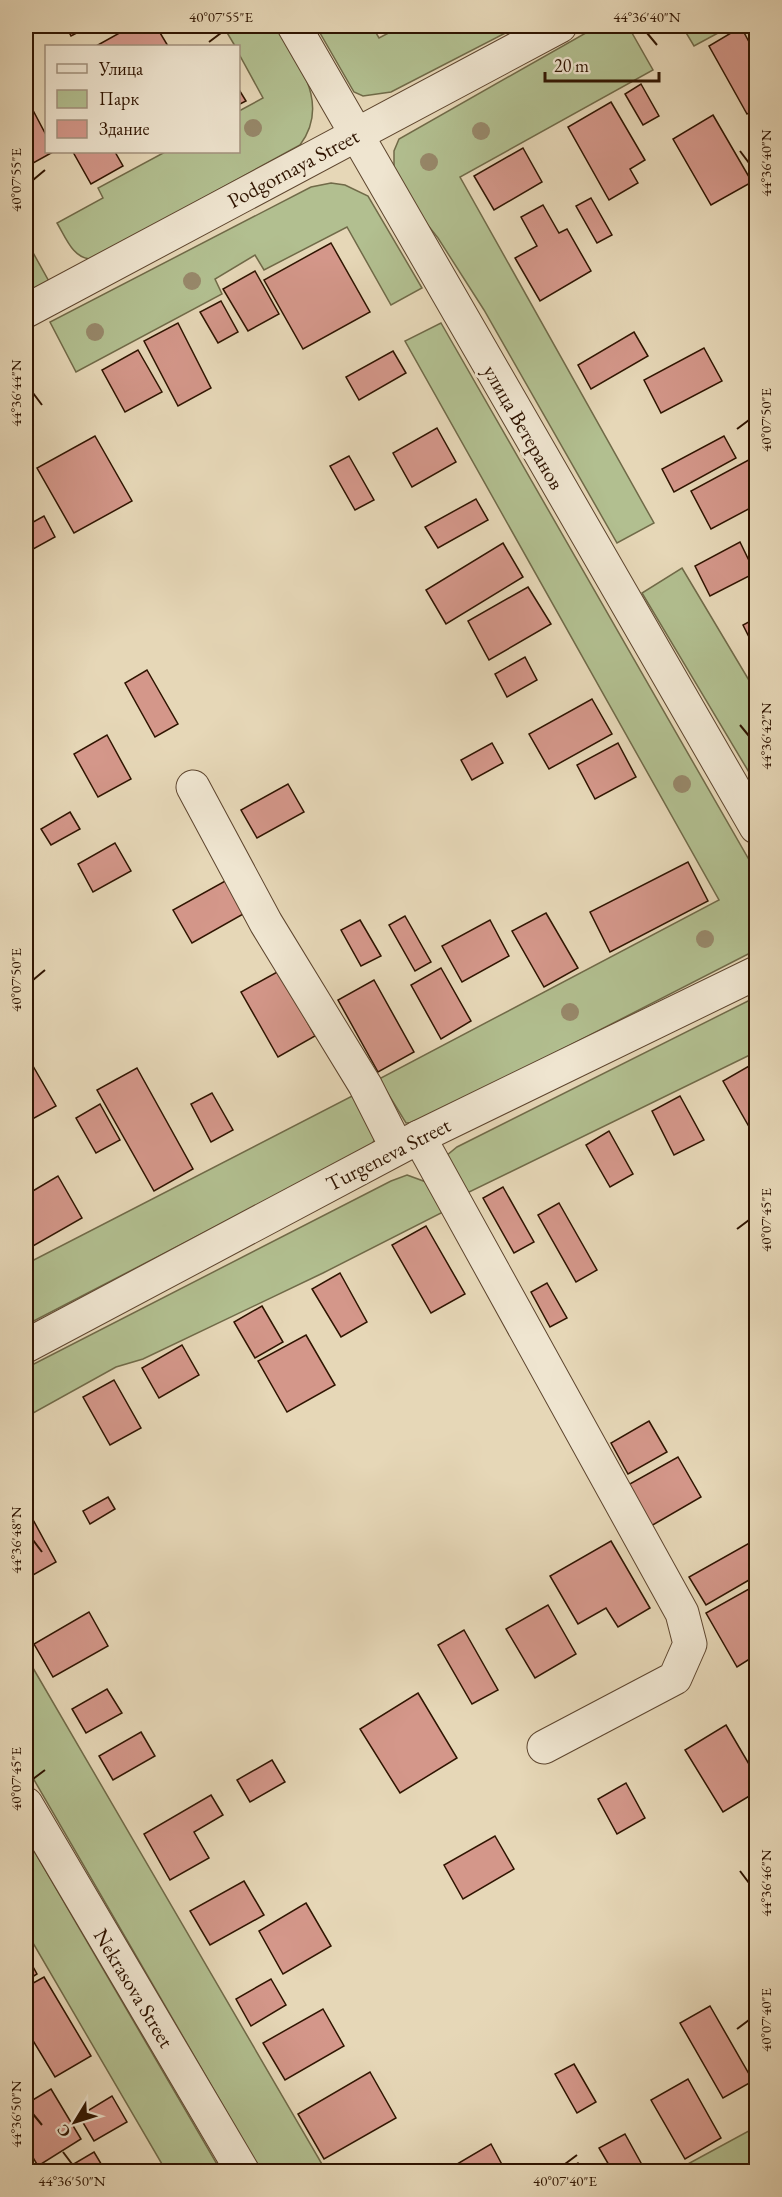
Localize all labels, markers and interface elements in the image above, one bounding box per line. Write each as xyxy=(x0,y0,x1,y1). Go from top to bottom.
text: 40°07'55"E xyxy=(189,7,254,26)
text: 44°36'40"N xyxy=(613,7,681,26)
legend xyxy=(45,45,240,153)
scale bar xyxy=(545,45,659,83)
text: 20 m xyxy=(554,54,589,77)
text: Улица xyxy=(98,57,144,80)
text: Парк xyxy=(99,87,139,110)
text: Здание xyxy=(99,117,149,140)
street label: Podgornaya Street xyxy=(223,122,364,214)
text: 44°36'40"N xyxy=(756,129,775,197)
text: 40°07'55"E xyxy=(6,147,25,212)
text: 44°36'44"N xyxy=(6,359,25,427)
street label: улица Ветеранов xyxy=(477,360,571,494)
text: 40°07'50"E xyxy=(756,387,775,452)
text: 44°36'42"N xyxy=(756,702,775,770)
text: 40°07'50"E xyxy=(6,947,25,1012)
street label: Turgeneva Street xyxy=(321,1111,455,1197)
text: 40°07'45"E xyxy=(756,1187,775,1252)
text: 44°36'48"N xyxy=(6,1506,25,1574)
text: 40°07'45"E xyxy=(6,1746,25,1811)
text: 44°36'46"N xyxy=(756,1849,775,1917)
street label: Nekrasova Street xyxy=(88,1923,180,2053)
text: 40°07'40"E xyxy=(756,1987,775,2052)
text: 44°36'50"N xyxy=(6,2080,25,2148)
north arrow xyxy=(45,2092,105,2152)
text: С xyxy=(52,2120,75,2142)
text: 44°36'50"N xyxy=(38,2171,106,2190)
text: 40°07'40"E xyxy=(533,2171,598,2190)

